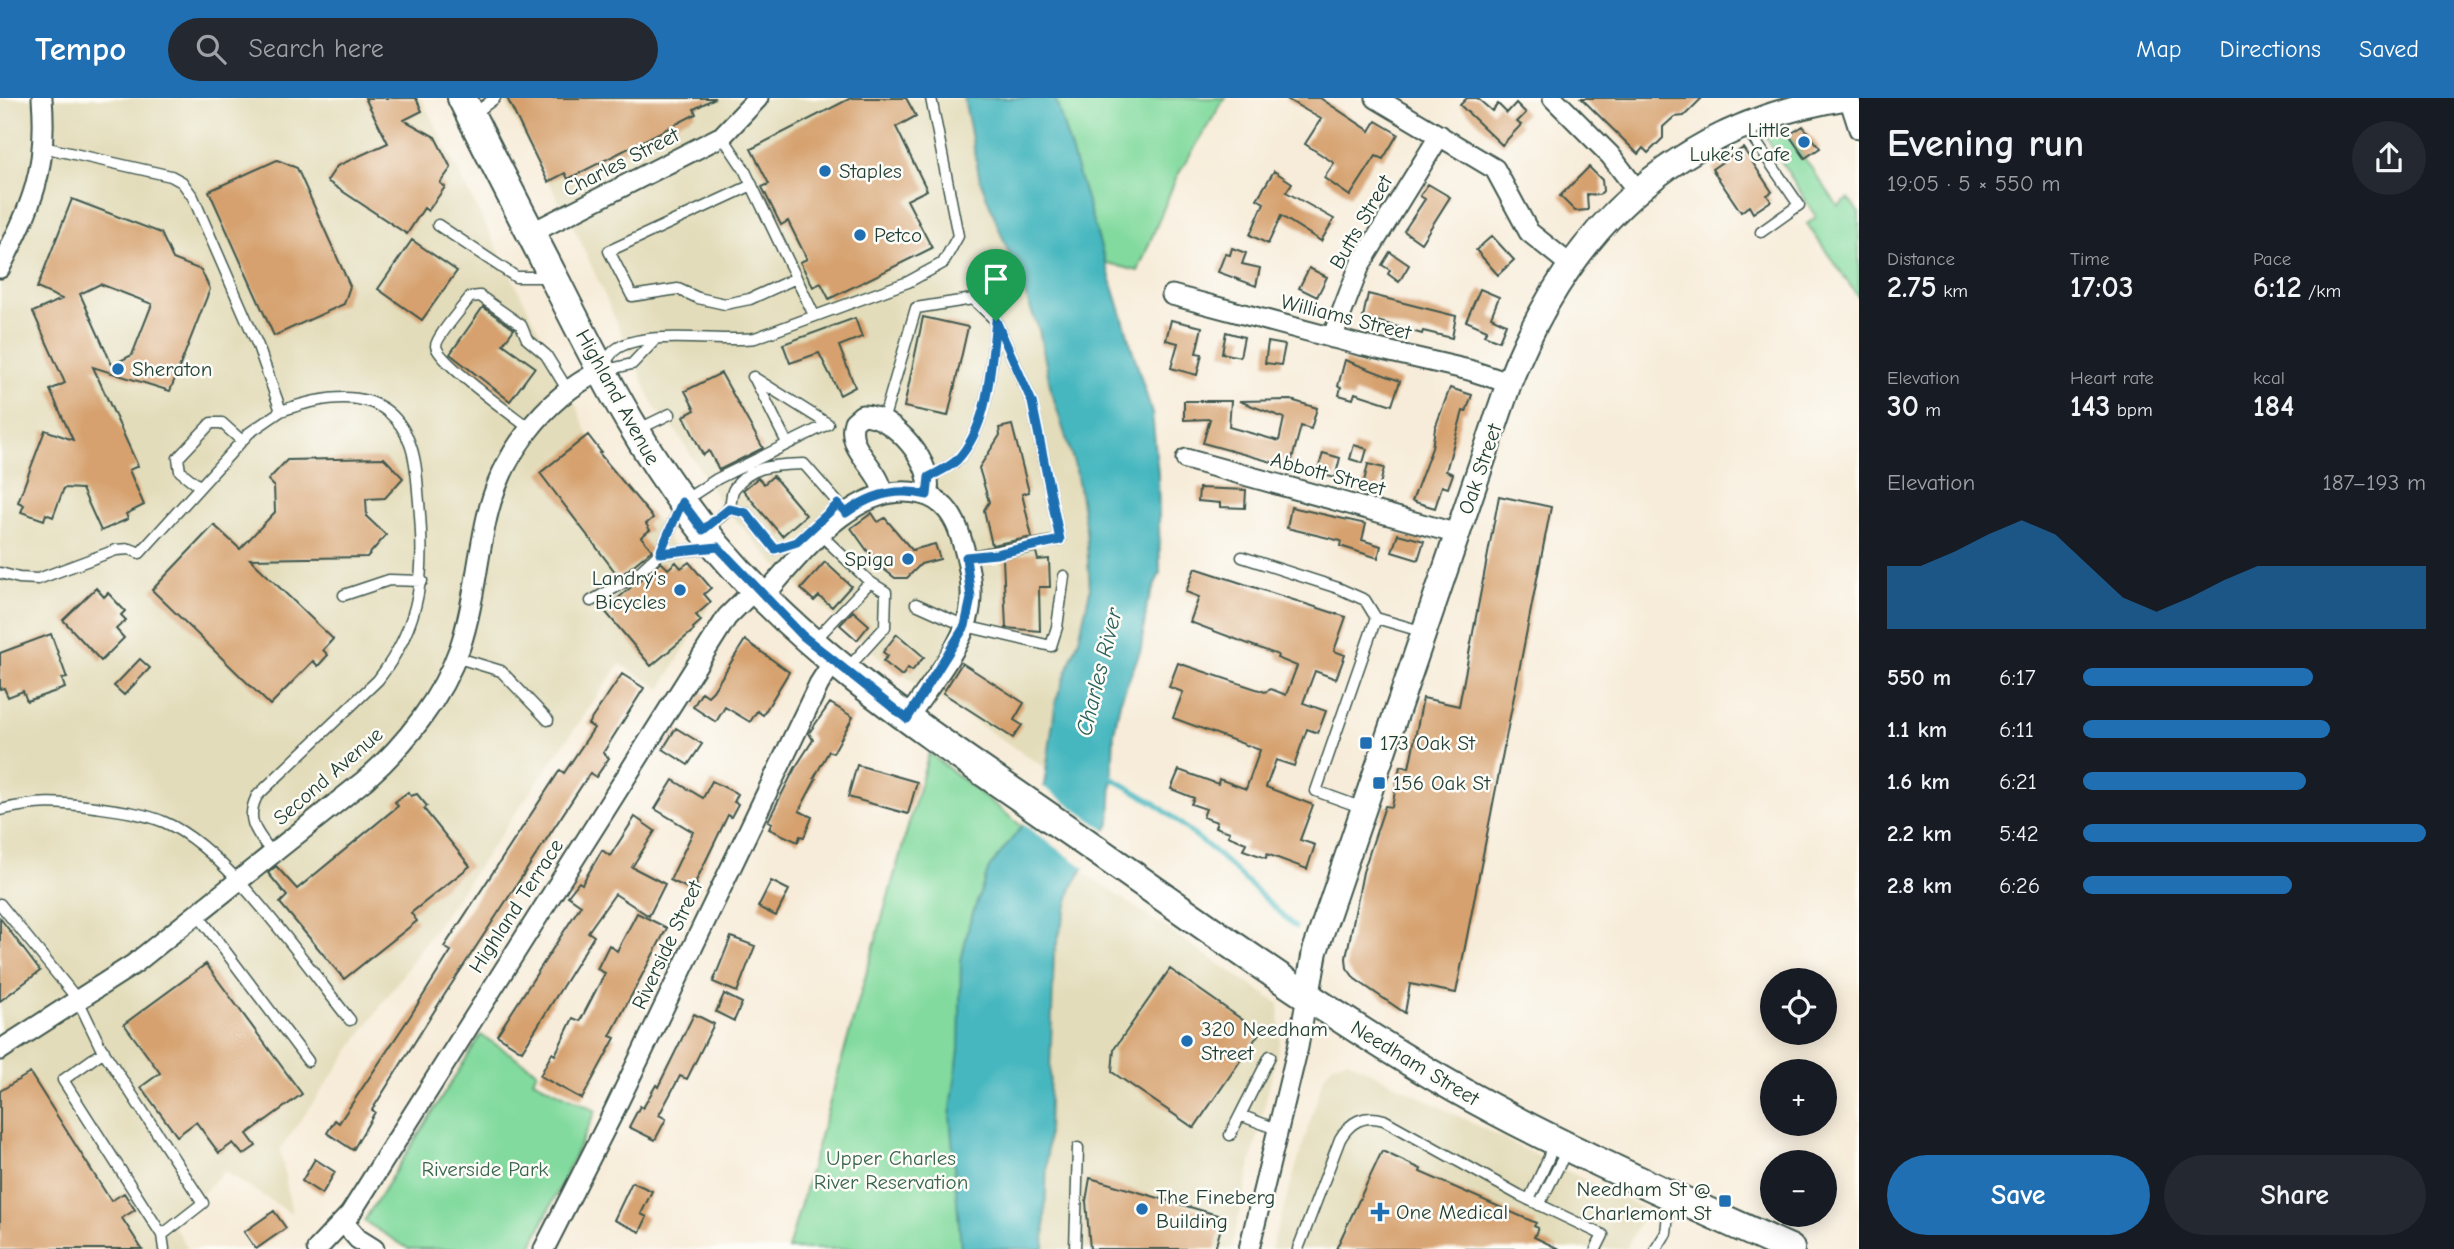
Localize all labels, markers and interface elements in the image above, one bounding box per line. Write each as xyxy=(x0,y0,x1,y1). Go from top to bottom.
search box xyxy=(168,18,658,81)
text: Tempo xyxy=(35,30,126,68)
icon: search xyxy=(192,30,230,68)
text: Search here xyxy=(248,34,384,64)
text: Map xyxy=(2136,35,2182,63)
text: Directions xyxy=(2220,35,2321,63)
text: Saved xyxy=(2359,35,2419,63)
place label: Little Luke’s Cafe xyxy=(1689,118,1790,166)
button: share xyxy=(2352,121,2426,195)
street label: Charles Street xyxy=(559,122,684,201)
text: Evening run xyxy=(1887,122,2084,166)
marker: Little Luke’s Cafe xyxy=(1796,134,1812,150)
place label: Staples xyxy=(839,159,902,183)
marker: Staples xyxy=(817,163,833,179)
street label: Butts Street xyxy=(1325,170,1398,273)
text: 19:05 · 5 × 550 m xyxy=(1887,170,2061,197)
place label: Petco xyxy=(874,223,922,247)
marker: Petco xyxy=(852,227,868,243)
text: Distance xyxy=(1887,248,1955,270)
text: Time xyxy=(2070,248,2109,270)
text: Pace xyxy=(2253,248,2291,270)
pin xyxy=(966,249,1026,321)
icon: arrive xyxy=(977,260,1015,298)
text: 2.75 xyxy=(1887,270,1937,305)
text: 17:03 xyxy=(2070,270,2133,305)
text: 6:12 xyxy=(2253,270,2302,305)
text: km xyxy=(1937,280,1968,302)
text: /km xyxy=(2302,280,2341,302)
street label: Williams Street xyxy=(1278,289,1415,345)
street label: Highland Avenue xyxy=(571,325,665,469)
place label: Sheraton xyxy=(132,357,212,381)
marker: Sheraton xyxy=(110,361,126,377)
text: Elevation xyxy=(1887,367,1960,389)
text: Heart rate xyxy=(2070,367,2154,389)
text: kcal xyxy=(2253,367,2285,389)
text: 30 xyxy=(1887,389,1919,424)
text: 143 xyxy=(2070,389,2110,424)
text: 184 xyxy=(2253,389,2294,424)
text: m xyxy=(1919,399,1941,421)
text: bpm xyxy=(2110,399,2153,421)
street label: Oak Street xyxy=(1453,420,1507,517)
street label: Abbott Street xyxy=(1268,447,1389,501)
text: Elevation xyxy=(1887,469,1975,496)
text: 187–193 m xyxy=(2323,469,2426,496)
place label: Spiga xyxy=(845,547,894,571)
marker: Spiga xyxy=(900,551,916,567)
place label: Landry's Bicycles xyxy=(592,566,666,614)
marker: Landry's Bicycles xyxy=(672,582,688,598)
water label: Charles River xyxy=(1070,605,1128,739)
text: 550 m xyxy=(1887,664,1951,691)
text: 6:17 xyxy=(1999,664,2036,691)
text: 1.1 km xyxy=(1887,716,1947,743)
text: 6:11 xyxy=(1999,716,2034,743)
street label: Second Avenue xyxy=(268,722,388,830)
place label: 173 Oak St xyxy=(1380,731,1476,755)
marker: 173 Oak St xyxy=(1358,735,1374,751)
text: 1.6 km xyxy=(1887,768,1950,795)
text: 6:21 xyxy=(1999,768,2037,795)
place label: 156 Oak St xyxy=(1393,771,1491,795)
marker: 156 Oak St xyxy=(1371,775,1387,791)
text: 2.2 km xyxy=(1887,820,1952,847)
text: 5:42 xyxy=(1999,820,2039,847)
street label: Highland Terrace xyxy=(464,834,568,978)
text: 2.8 km xyxy=(1887,872,1952,899)
text: 6:26 xyxy=(1999,872,2040,899)
street label: Riverside Street xyxy=(627,876,708,1013)
map controls xyxy=(1760,968,1837,1227)
button: locate xyxy=(1760,968,1837,1045)
street label: Needham Street xyxy=(1347,1015,1484,1111)
place label: 320 Needham Street xyxy=(1201,1017,1328,1065)
marker: 320 Needham Street xyxy=(1179,1033,1195,1049)
button: + xyxy=(1760,1059,1837,1136)
park label: Upper Charles River Reservation xyxy=(814,1146,968,1194)
button: − xyxy=(1760,1150,1837,1227)
button: Save xyxy=(1887,1155,2150,1235)
button: Share xyxy=(2164,1155,2426,1235)
park label: Riverside Park xyxy=(422,1157,548,1181)
place label: Needham St @ Charlemont St xyxy=(1576,1177,1712,1225)
place label: The Fineberg Building xyxy=(1156,1185,1275,1233)
marker: Needham St @ Charlemont St xyxy=(1717,1193,1733,1209)
place label: One Medical xyxy=(1396,1200,1508,1224)
marker: The Fineberg Building xyxy=(1134,1201,1150,1217)
marker: One Medical xyxy=(1370,1202,1390,1222)

